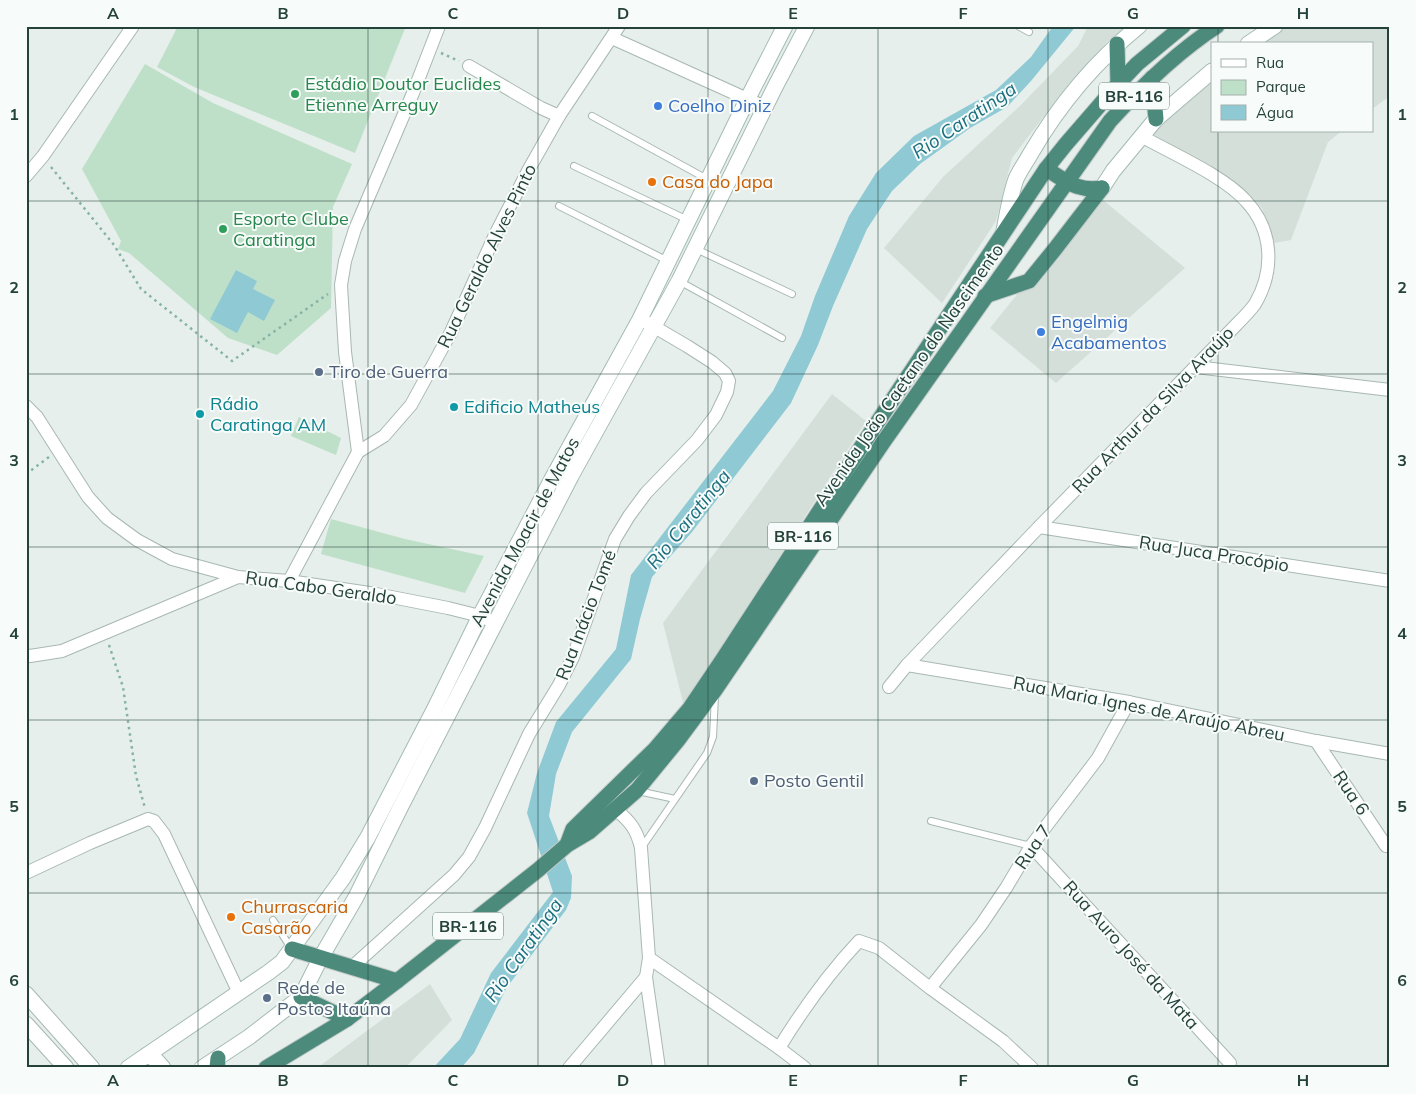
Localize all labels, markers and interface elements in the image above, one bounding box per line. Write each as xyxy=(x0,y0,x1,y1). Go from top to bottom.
text: A xyxy=(107,3,119,23)
text: B xyxy=(277,3,289,23)
text: C xyxy=(448,3,459,23)
text: D xyxy=(617,3,629,23)
text: E xyxy=(788,3,798,23)
text: F xyxy=(958,3,968,23)
text: G xyxy=(1127,3,1139,23)
text: H xyxy=(1297,3,1309,23)
legend xyxy=(1211,42,1374,132)
text: Rua xyxy=(1256,53,1284,72)
place label: Estádio Doutor Euclides Etienne Arreguy xyxy=(305,72,501,116)
water label: Rio Caratinga xyxy=(907,76,1021,164)
text: Parque xyxy=(1256,77,1306,96)
road number: BR-116 xyxy=(1099,82,1169,110)
marker: Estádio Doutor Euclides Etienne Arreguy xyxy=(289,88,301,100)
place label: Coelho Diniz xyxy=(668,94,771,117)
marker: Coelho Diniz xyxy=(652,100,664,112)
text: Água xyxy=(1256,103,1294,122)
text: 1 xyxy=(9,104,19,124)
text: 1 xyxy=(1397,104,1407,124)
street label: Rua Geraldo Alves Pinto xyxy=(432,160,541,352)
place label: Casa do Japa xyxy=(662,170,773,193)
marker: Casa do Japa xyxy=(646,176,658,188)
place label: Esporte Clube Caratinga xyxy=(233,207,349,251)
marker: Esporte Clube Caratinga xyxy=(217,223,229,235)
street label: Avenida João Caetano do Nascimento xyxy=(809,239,1008,510)
text: 2 xyxy=(9,277,19,297)
text: 2 xyxy=(1397,277,1407,297)
place label: Engelmig Acabamentos xyxy=(1051,310,1167,354)
street label: Rua Arthur da Silva Araújo xyxy=(1067,321,1239,498)
marker: Engelmig Acabamentos xyxy=(1035,326,1047,338)
place label: Tiro de Guerra xyxy=(329,360,448,383)
marker: Tiro de Guerra xyxy=(313,366,325,378)
place label: Rádio Caratinga AM xyxy=(210,392,326,436)
place label: Edificio Matheus xyxy=(464,395,600,418)
marker: Edificio Matheus xyxy=(448,401,460,413)
marker: Rádio Caratinga AM xyxy=(194,408,206,420)
street label: Avenida Moacir de Matos xyxy=(465,433,584,630)
text: 3 xyxy=(9,450,19,470)
text: 3 xyxy=(1397,450,1407,470)
water label: Rio Caratinga xyxy=(641,464,735,574)
road number: BR-116 xyxy=(768,522,838,550)
street label: Rua Juca Procópio xyxy=(1137,530,1291,577)
street label: Rua Inácio Tomé xyxy=(550,546,621,683)
street label: Rua Cabo Geraldo xyxy=(244,566,398,610)
text: 4 xyxy=(9,623,19,643)
text: 4 xyxy=(1397,623,1407,643)
street label: Rua Maria Ignes de Araújo Abreu xyxy=(1011,671,1287,746)
street label: Rua 6 xyxy=(1328,766,1375,820)
place label: Posto Gentil xyxy=(764,769,864,792)
marker: Posto Gentil xyxy=(748,775,760,787)
text: 5 xyxy=(9,796,19,816)
text: 5 xyxy=(1397,796,1407,816)
street label: Rua 7 xyxy=(1009,820,1056,874)
street label: Rua Auro José da Mata xyxy=(1058,875,1204,1034)
water label: Rio Caratinga xyxy=(478,894,568,1006)
place label: Churrascaria Casarão xyxy=(241,895,348,939)
marker: Churrascaria Casarão xyxy=(225,911,237,923)
road number: BR-116 xyxy=(433,912,503,939)
text: 6 xyxy=(9,970,19,990)
text: 6 xyxy=(1397,970,1407,990)
place label: Rede de Postos Itaúna xyxy=(277,976,391,1020)
marker: Rede de Postos Itaúna xyxy=(261,992,273,1004)
text: A xyxy=(107,1070,119,1090)
text: B xyxy=(277,1070,289,1090)
text: C xyxy=(448,1070,459,1090)
text: D xyxy=(617,1070,629,1090)
text: E xyxy=(788,1070,798,1090)
text: F xyxy=(958,1070,968,1090)
text: G xyxy=(1127,1070,1139,1090)
text: H xyxy=(1297,1070,1309,1090)

